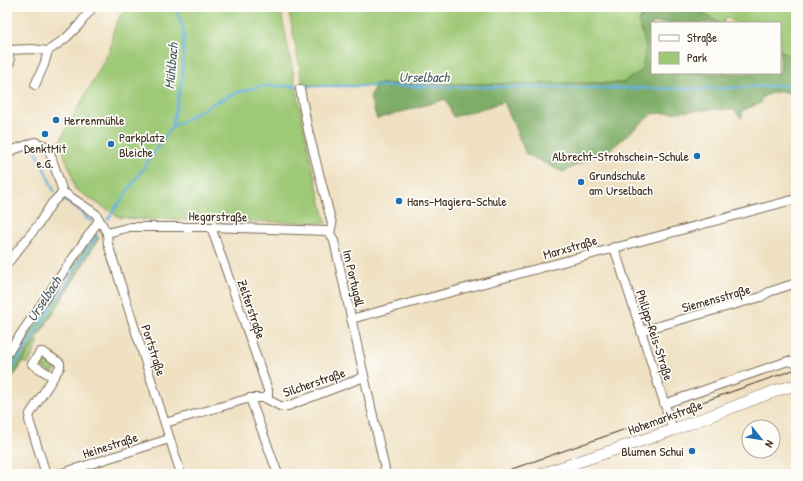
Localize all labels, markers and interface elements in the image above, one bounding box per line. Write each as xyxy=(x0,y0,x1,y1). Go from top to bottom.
legend xyxy=(651,22,781,74)
text: Straße xyxy=(687,29,717,46)
water label: Mühlbach xyxy=(159,41,182,90)
text: Park xyxy=(687,49,707,66)
water label: Urselbach xyxy=(399,67,450,86)
place label: Herrenmühle xyxy=(64,111,124,129)
marker: Herrenmühle xyxy=(51,115,61,125)
place label: Parkplatz Bleiche xyxy=(119,128,165,161)
marker: DenktMit e.G. xyxy=(40,129,50,139)
place label: DenktMit e.G. xyxy=(24,139,67,172)
marker: Parkplatz Bleiche xyxy=(106,139,116,149)
place label: Albrecht-Strohschein-Schule xyxy=(552,147,689,165)
marker: Albrecht-Strohschein-Schule xyxy=(692,151,702,161)
place label: Grundschule am Urselbach xyxy=(589,166,653,199)
marker: Grundschule am Urselbach xyxy=(576,177,586,187)
place label: Hans-Magiera-Schule xyxy=(407,192,507,210)
marker: Hans-Magiera-Schule xyxy=(394,196,404,206)
street label: Hegarstraße xyxy=(188,206,248,226)
street label: Marxstraße xyxy=(541,231,599,263)
street label: Im Portugall xyxy=(339,248,369,308)
water label: Urselbach xyxy=(22,272,66,325)
street label: Zelterstraße xyxy=(233,277,271,341)
street label: Siemensstraße xyxy=(680,280,752,316)
street label: Philipp-Reis-Straße xyxy=(632,287,678,383)
street label: Portstraße xyxy=(137,322,171,378)
street label: Silcherstraße xyxy=(281,363,347,401)
street label: Hohemarkstraße xyxy=(625,395,705,439)
north arrow xyxy=(741,419,781,459)
street label: Heinestraße xyxy=(80,428,140,462)
text: N xyxy=(762,438,777,450)
place label: Blumen Schui xyxy=(621,442,684,460)
marker: Blumen Schui xyxy=(687,446,697,456)

